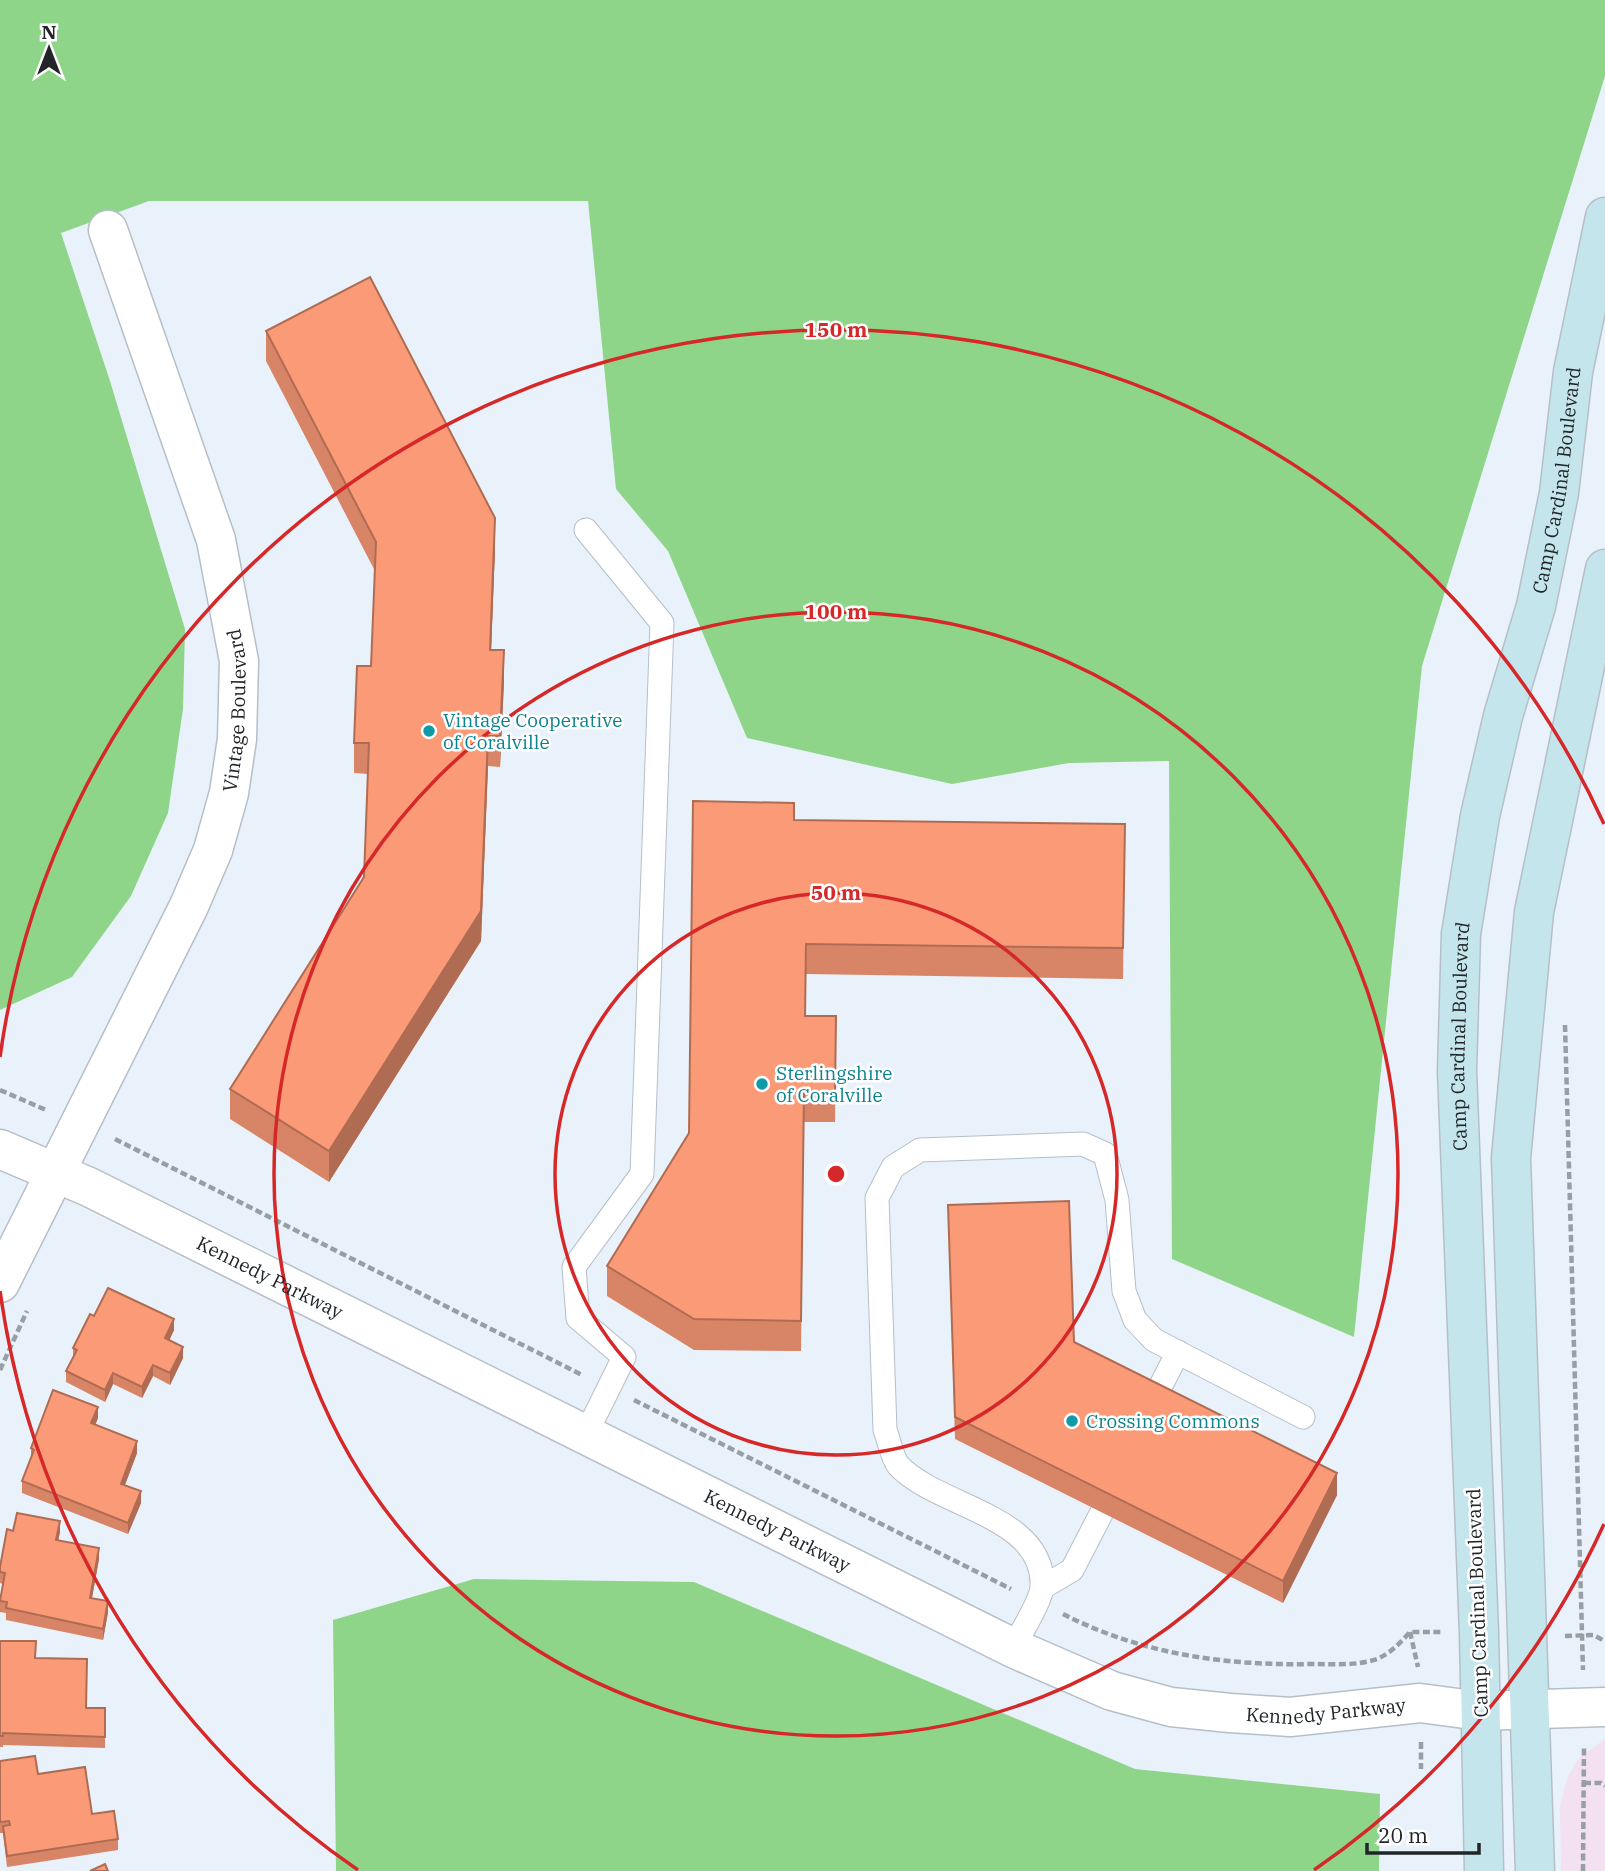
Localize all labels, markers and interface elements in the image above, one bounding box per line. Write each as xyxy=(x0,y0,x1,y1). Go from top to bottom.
north arrow xyxy=(14,14,84,84)
text: N xyxy=(41,20,57,44)
text: 150 m xyxy=(804,315,868,343)
street label: Camp Cardinal Boulevard xyxy=(1527,366,1585,596)
text: 100 m xyxy=(804,597,868,625)
street label: Vintage Boulevard xyxy=(217,627,251,793)
place label: Vintage Cooperative of Coralville xyxy=(443,708,622,754)
marker: Vintage Cooperative of Coralville xyxy=(421,723,437,739)
text: 50 m xyxy=(811,878,861,906)
street label: Camp Cardinal Boulevard xyxy=(1445,920,1475,1152)
place label: Sterlingshire of Coralville xyxy=(776,1061,892,1107)
marker: Sterlingshire of Coralville xyxy=(754,1076,770,1092)
centre of rings xyxy=(824,1162,848,1186)
street label: Kennedy Parkway xyxy=(193,1231,348,1324)
place label: Crossing Commons xyxy=(1086,1409,1260,1433)
marker: Crossing Commons xyxy=(1064,1413,1080,1429)
street label: Kennedy Parkway xyxy=(700,1484,855,1577)
street label: Camp Cardinal Boulevard xyxy=(1461,1488,1493,1718)
street label: Kennedy Parkway xyxy=(1245,1693,1408,1729)
scale bar xyxy=(1367,1812,1479,1856)
text: 20 m xyxy=(1378,1821,1428,1849)

